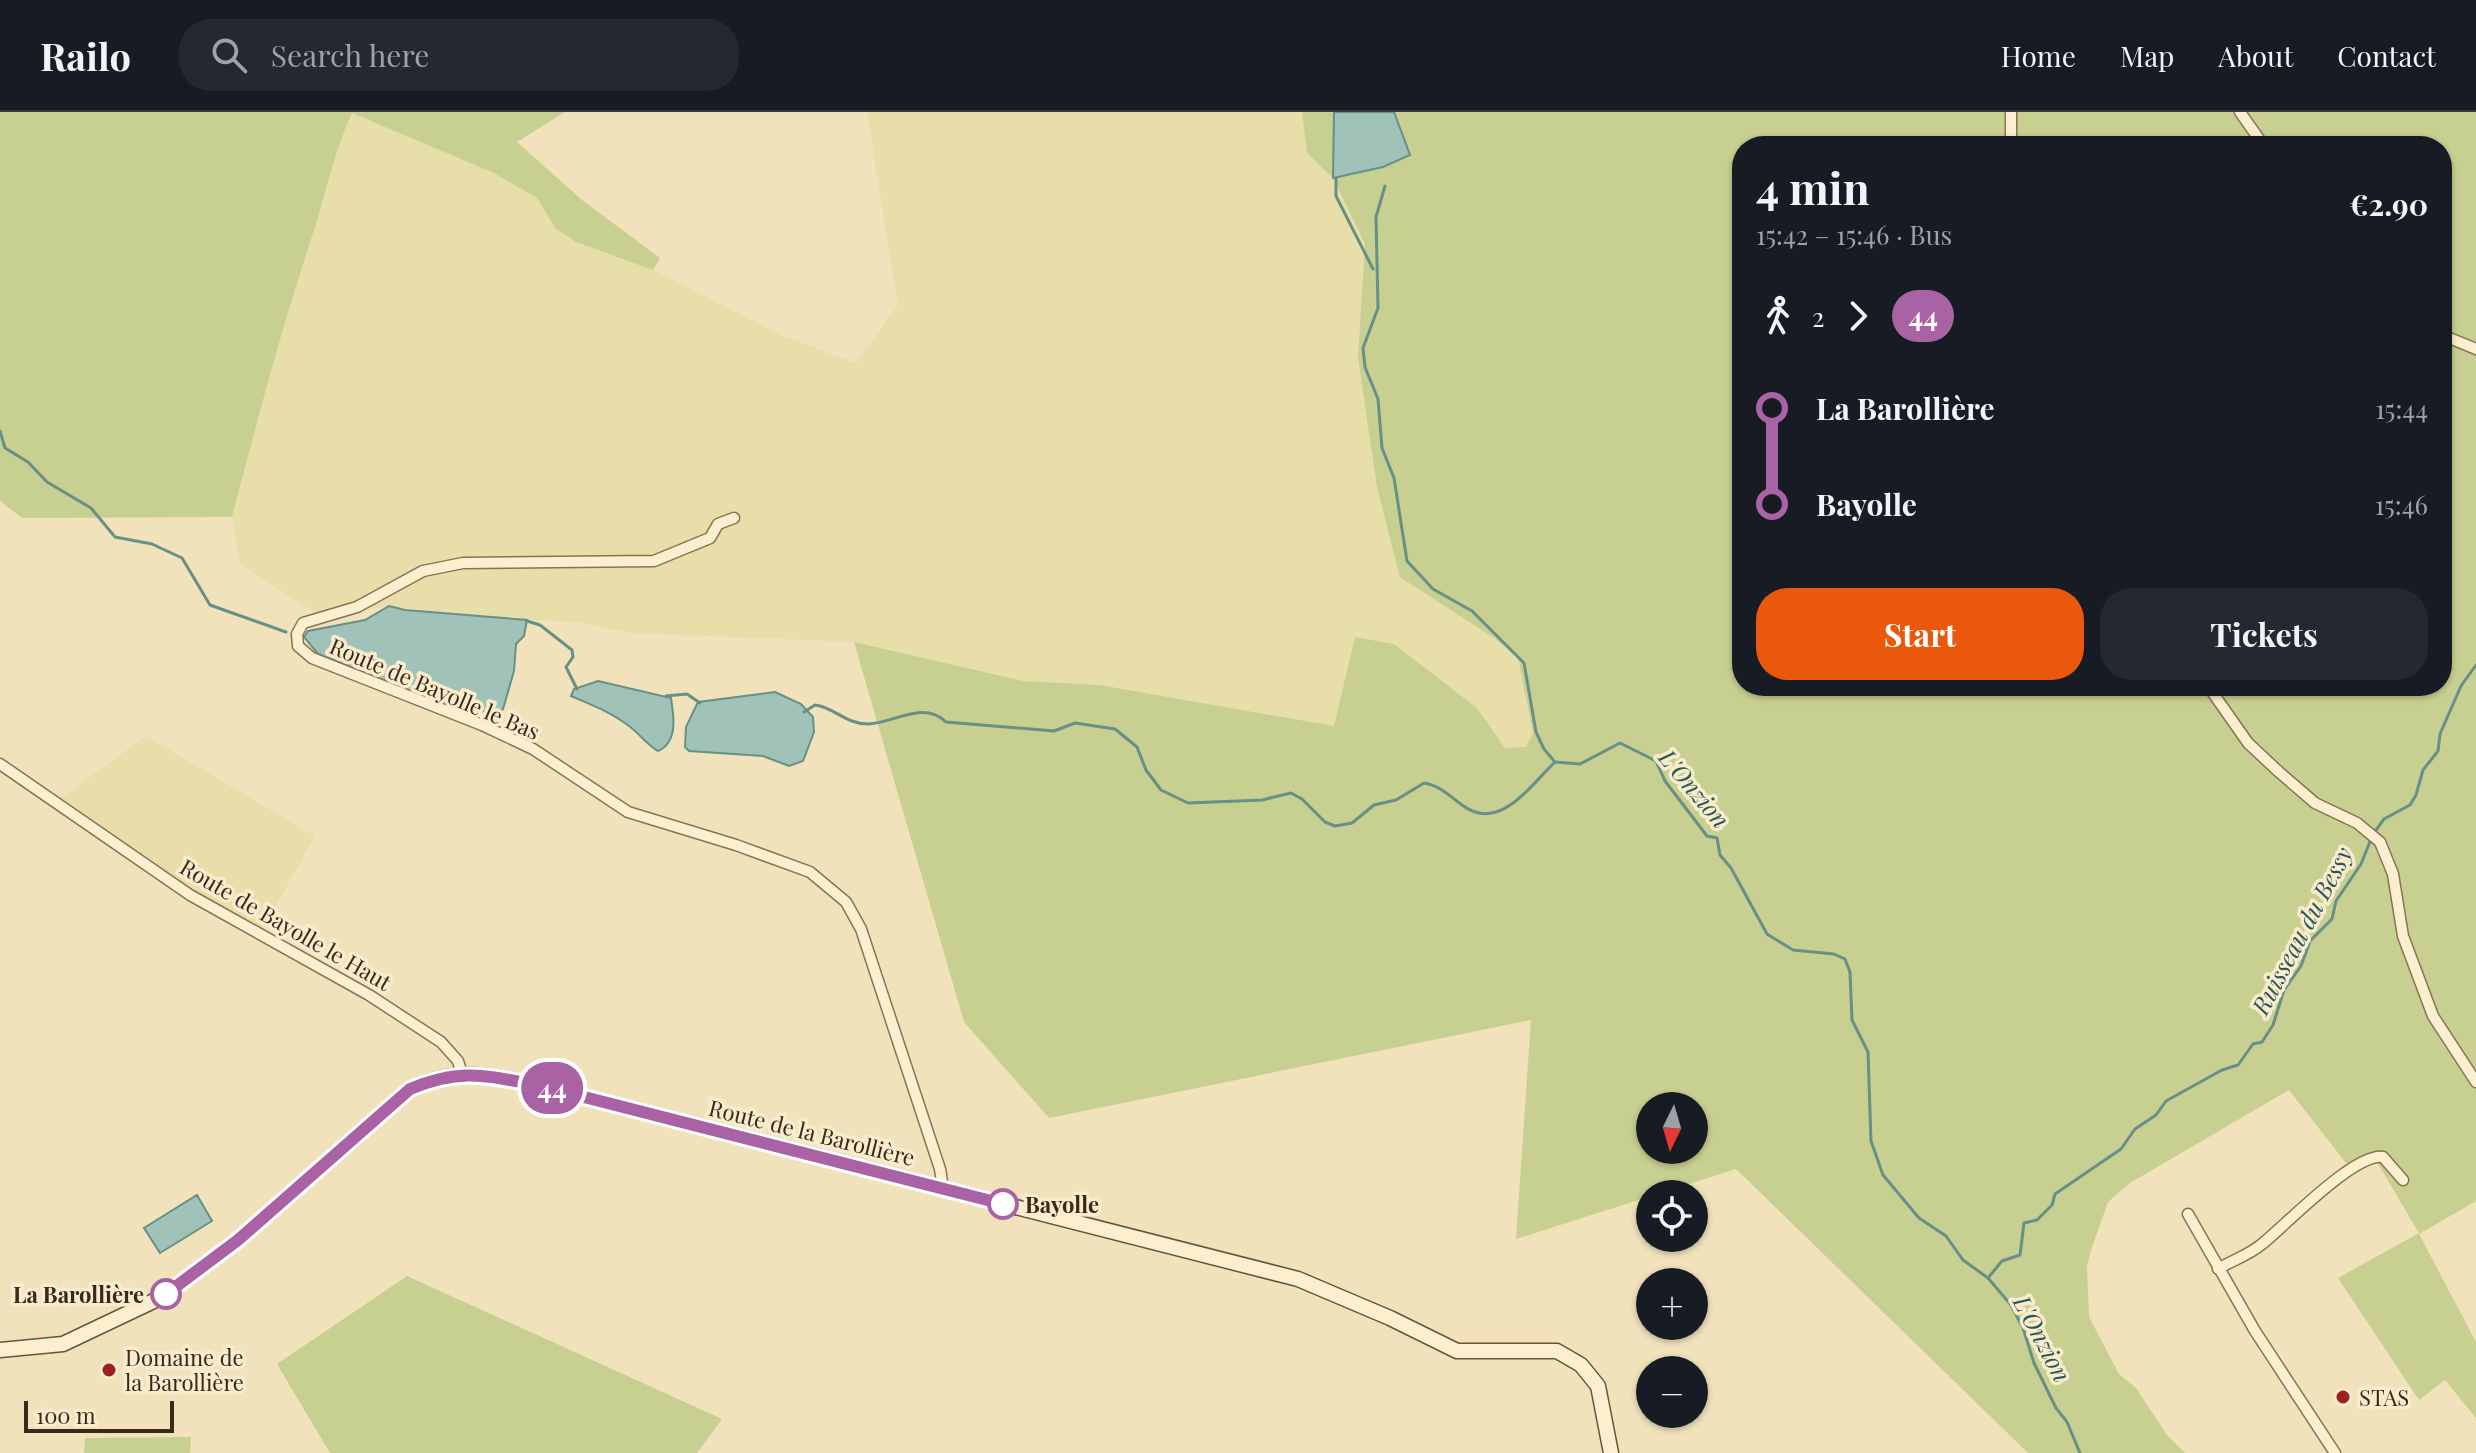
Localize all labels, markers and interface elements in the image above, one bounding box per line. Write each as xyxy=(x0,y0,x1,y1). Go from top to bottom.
search box xyxy=(179,19,739,91)
text: Railo xyxy=(40,30,131,81)
icon: search xyxy=(207,33,251,77)
text: Search here xyxy=(271,35,429,75)
text: Home xyxy=(2001,37,2076,74)
text: Map xyxy=(2120,37,2174,74)
text: About xyxy=(2218,37,2293,74)
text: Contact xyxy=(2337,37,2436,74)
text: 4 min xyxy=(1756,157,1870,216)
text: €2.90 xyxy=(2349,184,2428,224)
text: 15:42 – 15:46 · Bus xyxy=(1756,217,1952,252)
icon: walk xyxy=(1756,294,1800,338)
icon: forward xyxy=(1836,294,1880,338)
text: 44 xyxy=(1908,297,1938,334)
text: 2 xyxy=(1812,299,1824,334)
text: La Barollière xyxy=(1816,388,1995,428)
text: 15:44 xyxy=(2375,391,2428,426)
text: Bayolle xyxy=(1816,484,1917,524)
text: 15:46 xyxy=(2375,487,2428,522)
button: Start xyxy=(1756,588,2084,680)
button: Tickets xyxy=(2100,588,2428,680)
street label: Route de Bayolle le Bas xyxy=(325,630,545,746)
water label: L'Onzion xyxy=(1652,741,1737,834)
water label: Ruisseau du Bessy xyxy=(2243,841,2359,1020)
street label: Route de Bayolle le Haut xyxy=(175,851,398,997)
line badge: 44 xyxy=(516,1062,588,1114)
text: 44 xyxy=(537,1069,567,1106)
street label: Route de la Barollière xyxy=(706,1092,918,1172)
north arrow xyxy=(1636,1092,1708,1164)
map controls xyxy=(1636,1092,1708,1428)
button: locate xyxy=(1636,1180,1708,1252)
marker: Bayolle xyxy=(988,1189,1018,1219)
place label: Bayolle xyxy=(1025,1189,1099,1219)
button: + xyxy=(1636,1268,1708,1340)
place label: La Barollière xyxy=(13,1279,144,1309)
marker: La Barollière xyxy=(151,1279,181,1309)
water label: L'Onzion xyxy=(2006,1288,2079,1387)
place label: Domaine de la Barollière xyxy=(125,1342,244,1397)
button: − xyxy=(1636,1356,1708,1428)
marker: Domaine de la Barollière xyxy=(100,1361,118,1379)
place label: STAS xyxy=(2359,1382,2409,1412)
marker: STAS xyxy=(2334,1388,2352,1406)
scale bar xyxy=(24,1397,174,1433)
text: 100 m xyxy=(36,1400,96,1430)

